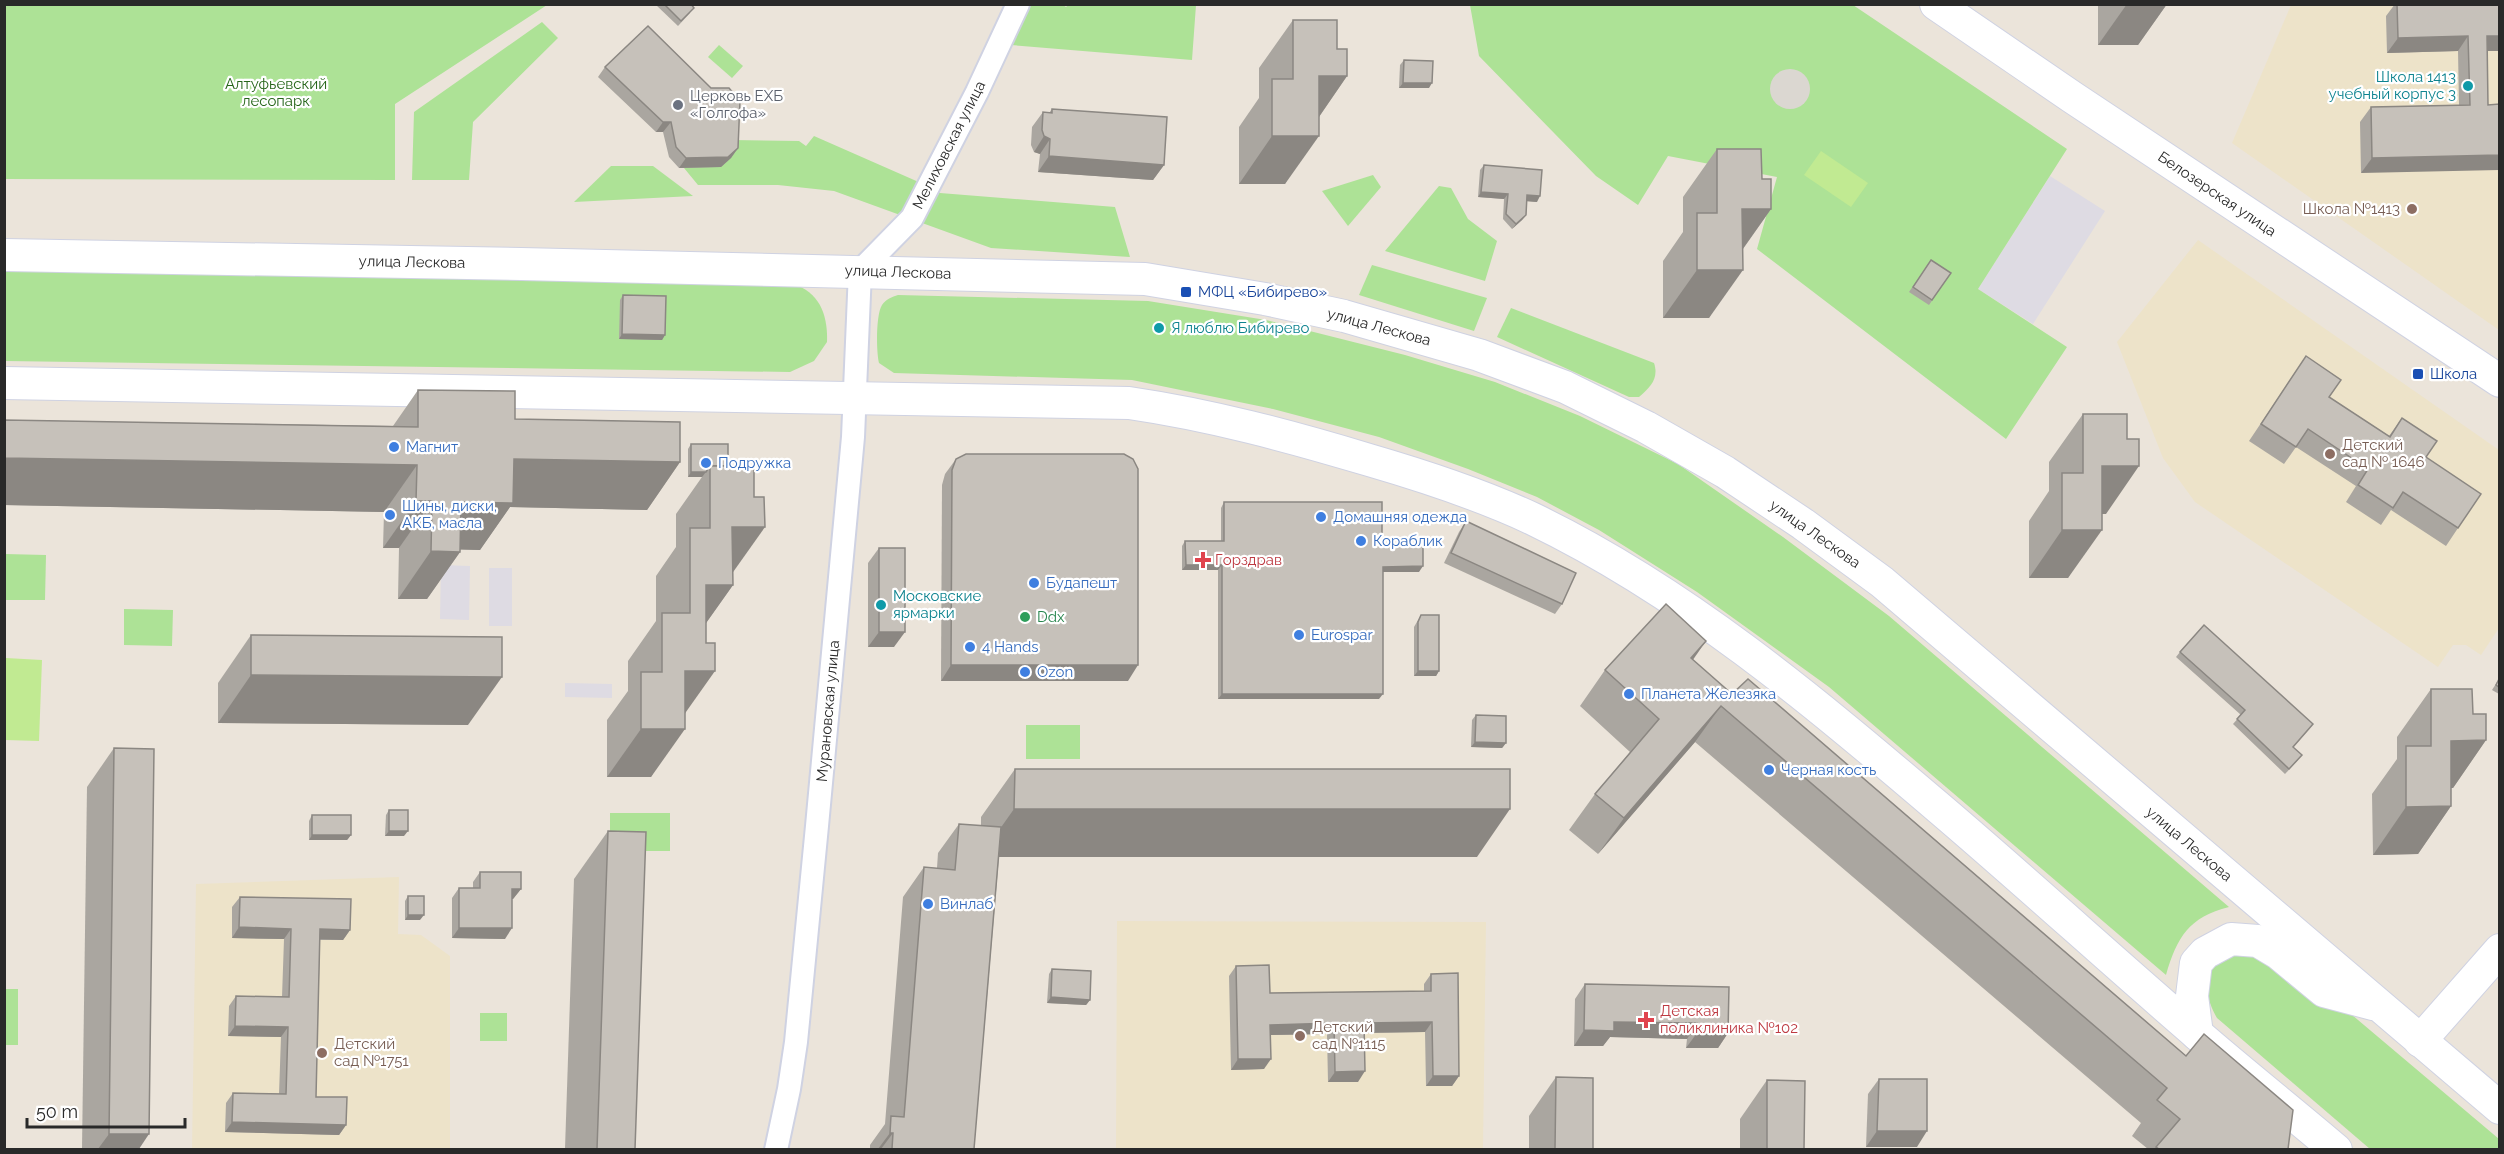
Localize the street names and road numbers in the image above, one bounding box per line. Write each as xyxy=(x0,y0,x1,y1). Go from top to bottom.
street label: Мелиховская улица xyxy=(909,78,989,212)
street label: Белозерская улица xyxy=(2154,148,2280,240)
street label: улица Лескова xyxy=(358,252,466,272)
street label: улица Лескова xyxy=(844,261,952,283)
street label: улица Лескова xyxy=(1325,304,1433,350)
street label: улица Лескова xyxy=(1766,496,1864,572)
street label: Мурановская улица xyxy=(813,639,843,783)
street label: улица Лескова xyxy=(2142,803,2236,885)

